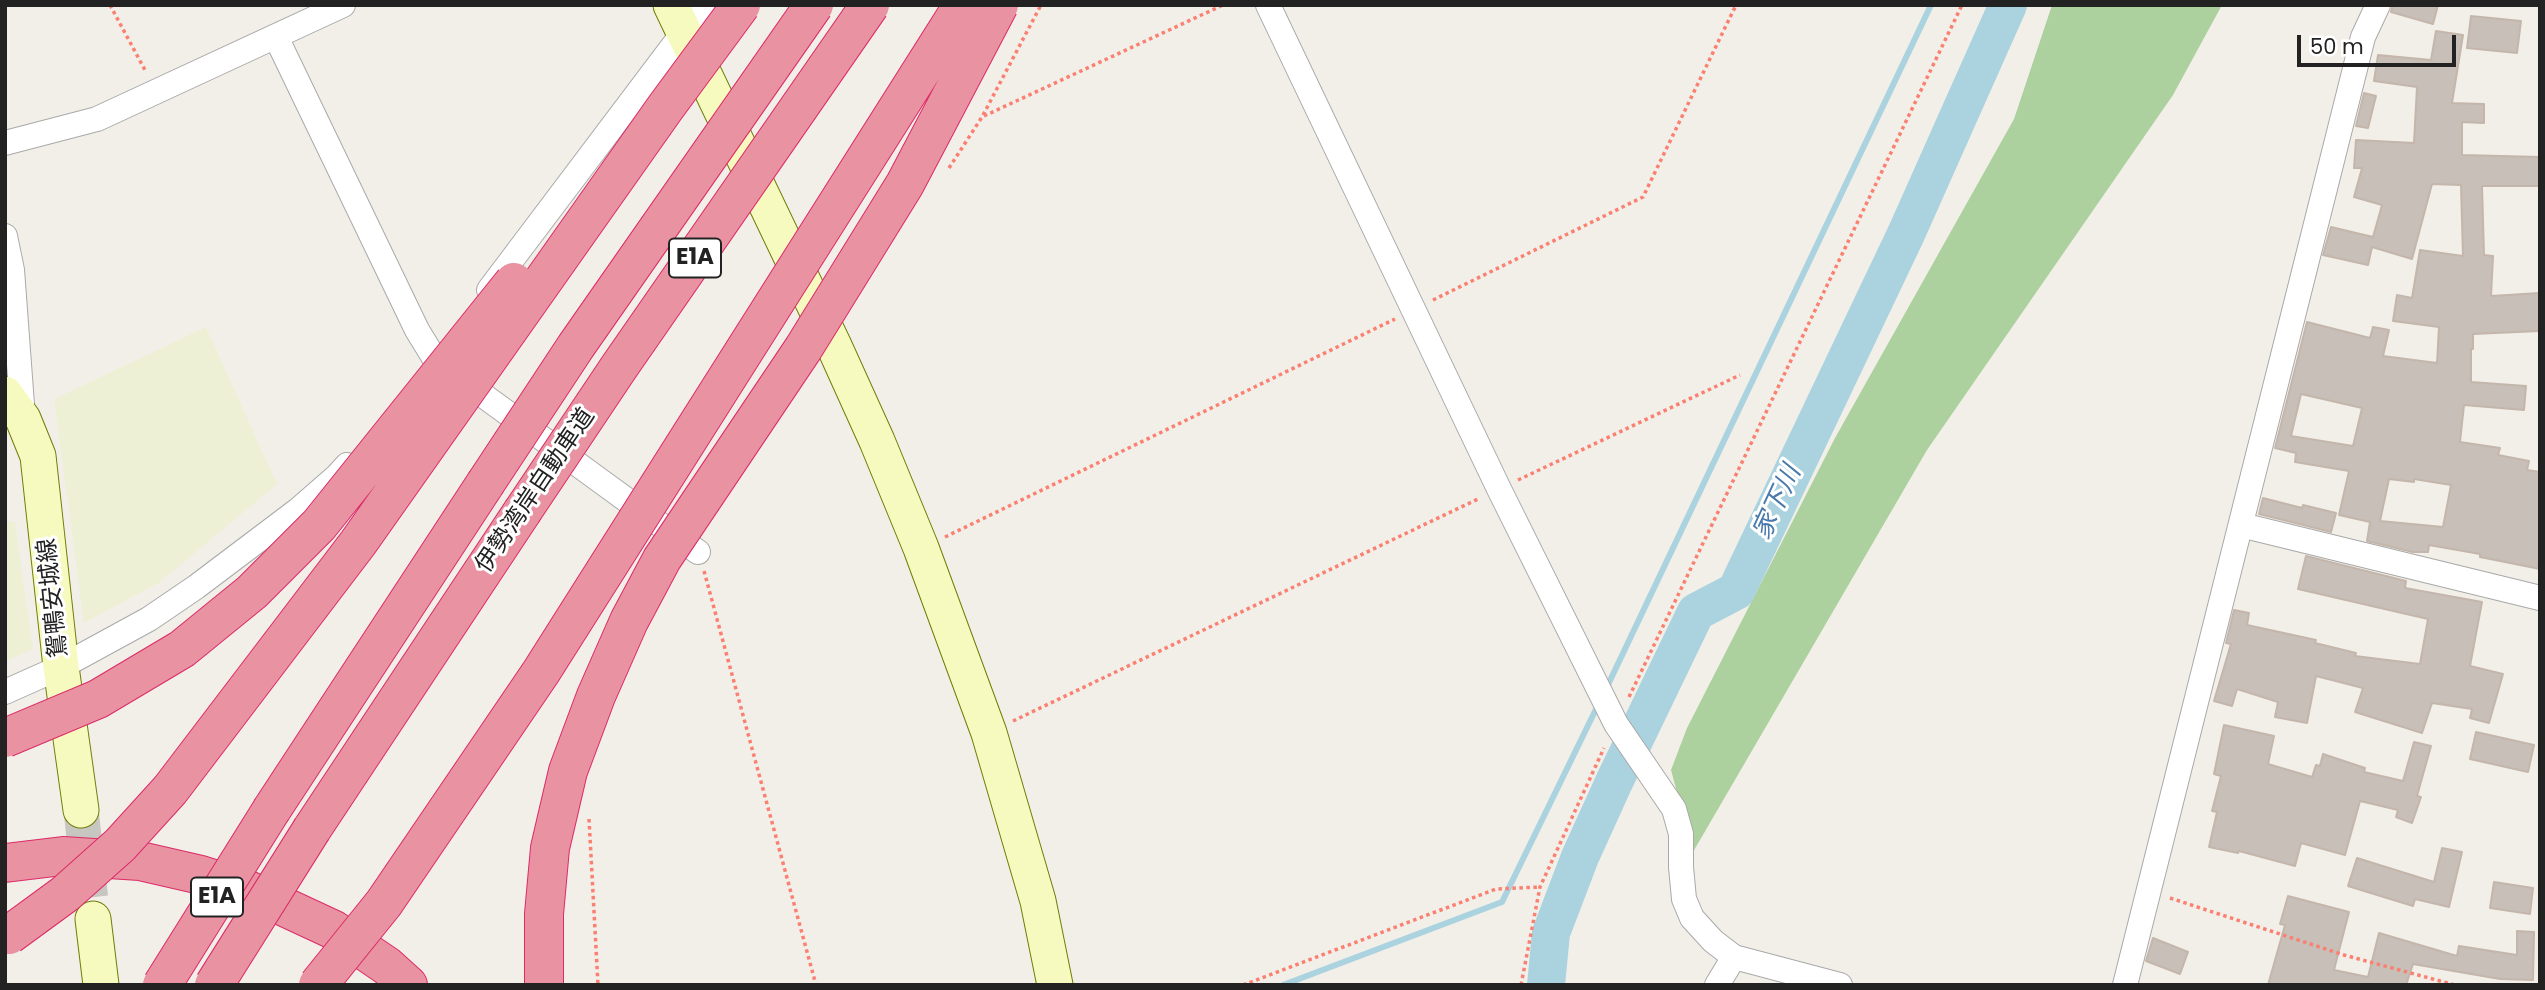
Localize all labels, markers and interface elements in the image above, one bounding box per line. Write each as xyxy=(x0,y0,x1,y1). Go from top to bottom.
scale bar xyxy=(2300,21,2459,65)
text: 50 m xyxy=(2310,32,2364,61)
road number: E1A xyxy=(669,238,721,278)
street label: 伊勢湾岸自動車道 xyxy=(470,403,602,579)
water label: 家下川 xyxy=(1747,461,1809,545)
street label: 鴛鴨安城線 xyxy=(33,537,75,659)
road number: E1A xyxy=(191,877,243,916)

